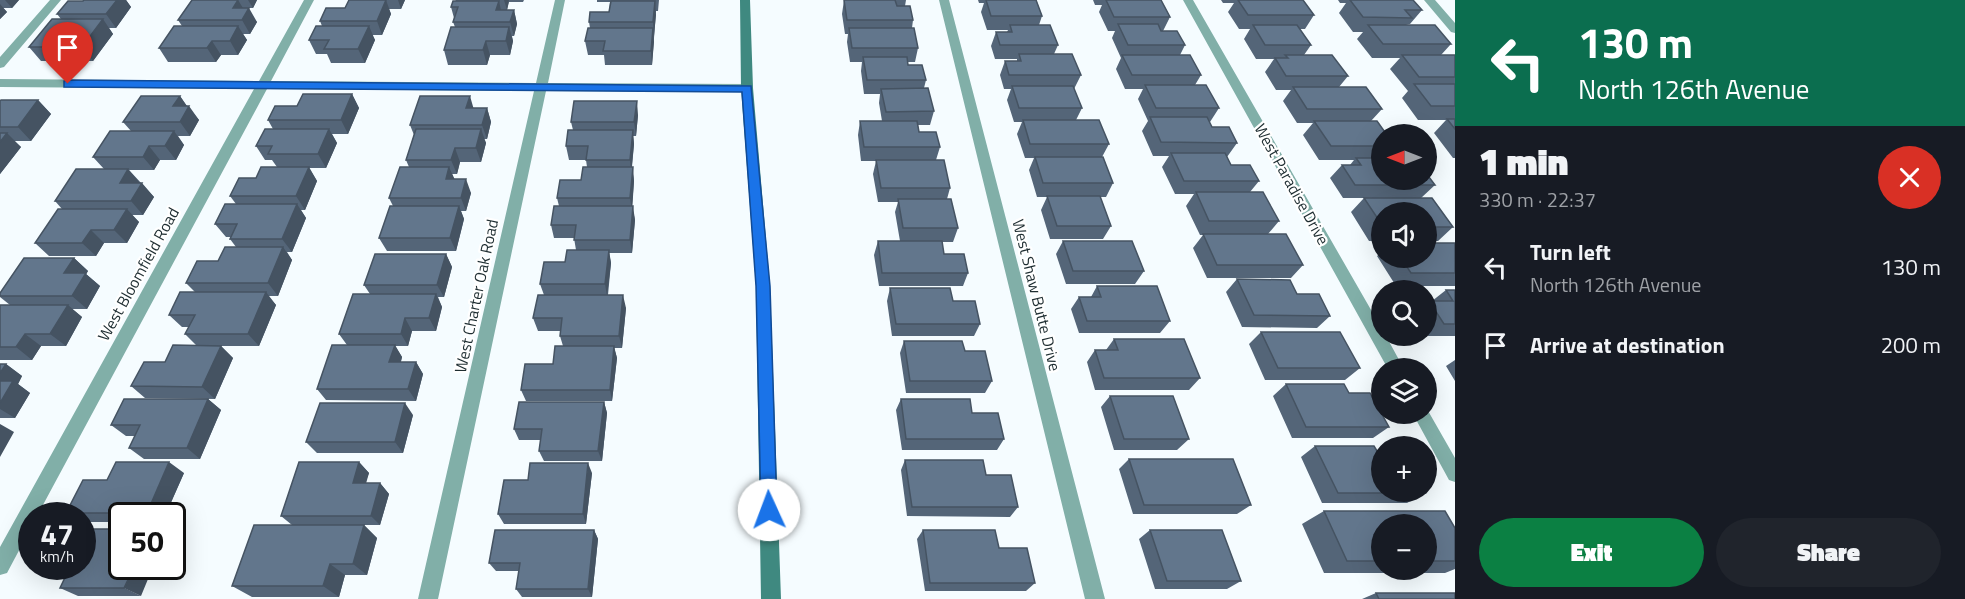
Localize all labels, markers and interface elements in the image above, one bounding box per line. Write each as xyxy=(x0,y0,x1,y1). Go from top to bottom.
text: 130 m xyxy=(1578,10,1693,74)
pin xyxy=(42,22,93,84)
icon: left xyxy=(1479,24,1557,102)
icon: arrive xyxy=(51,31,84,64)
text: North 126th Avenue xyxy=(1578,68,1809,109)
street label: West Paradise Drive xyxy=(1249,119,1335,249)
north arrow xyxy=(1371,124,1437,190)
map controls xyxy=(1371,124,1437,580)
text: 1 min xyxy=(1479,134,1568,189)
button: close xyxy=(1878,146,1941,209)
text: 330 m · 22:37 xyxy=(1479,184,1596,215)
button: sound xyxy=(1371,202,1437,268)
street label: West Bloomfield Road xyxy=(91,203,185,345)
street label: West Charter Oak Road xyxy=(448,217,504,375)
street label: West Shaw Butte Drive xyxy=(1007,217,1067,373)
text: Turn left xyxy=(1530,235,1611,269)
text: 130 m xyxy=(1881,250,1941,284)
icon: left xyxy=(1479,251,1512,284)
text: North 126th Avenue xyxy=(1530,269,1701,300)
button: search xyxy=(1371,280,1437,346)
text: Arrive at destination xyxy=(1530,328,1725,362)
text: 200 m xyxy=(1881,328,1941,362)
icon: arrive xyxy=(1479,329,1512,362)
button: layers xyxy=(1371,358,1437,424)
button: + xyxy=(1371,436,1437,502)
position arrow xyxy=(737,478,801,542)
speed limit sign: 50 xyxy=(108,502,186,580)
text: 47 xyxy=(40,511,74,557)
button: − xyxy=(1371,514,1437,580)
button: Exit xyxy=(1479,518,1704,587)
button: Share xyxy=(1716,518,1941,587)
text: km/h xyxy=(40,545,74,568)

